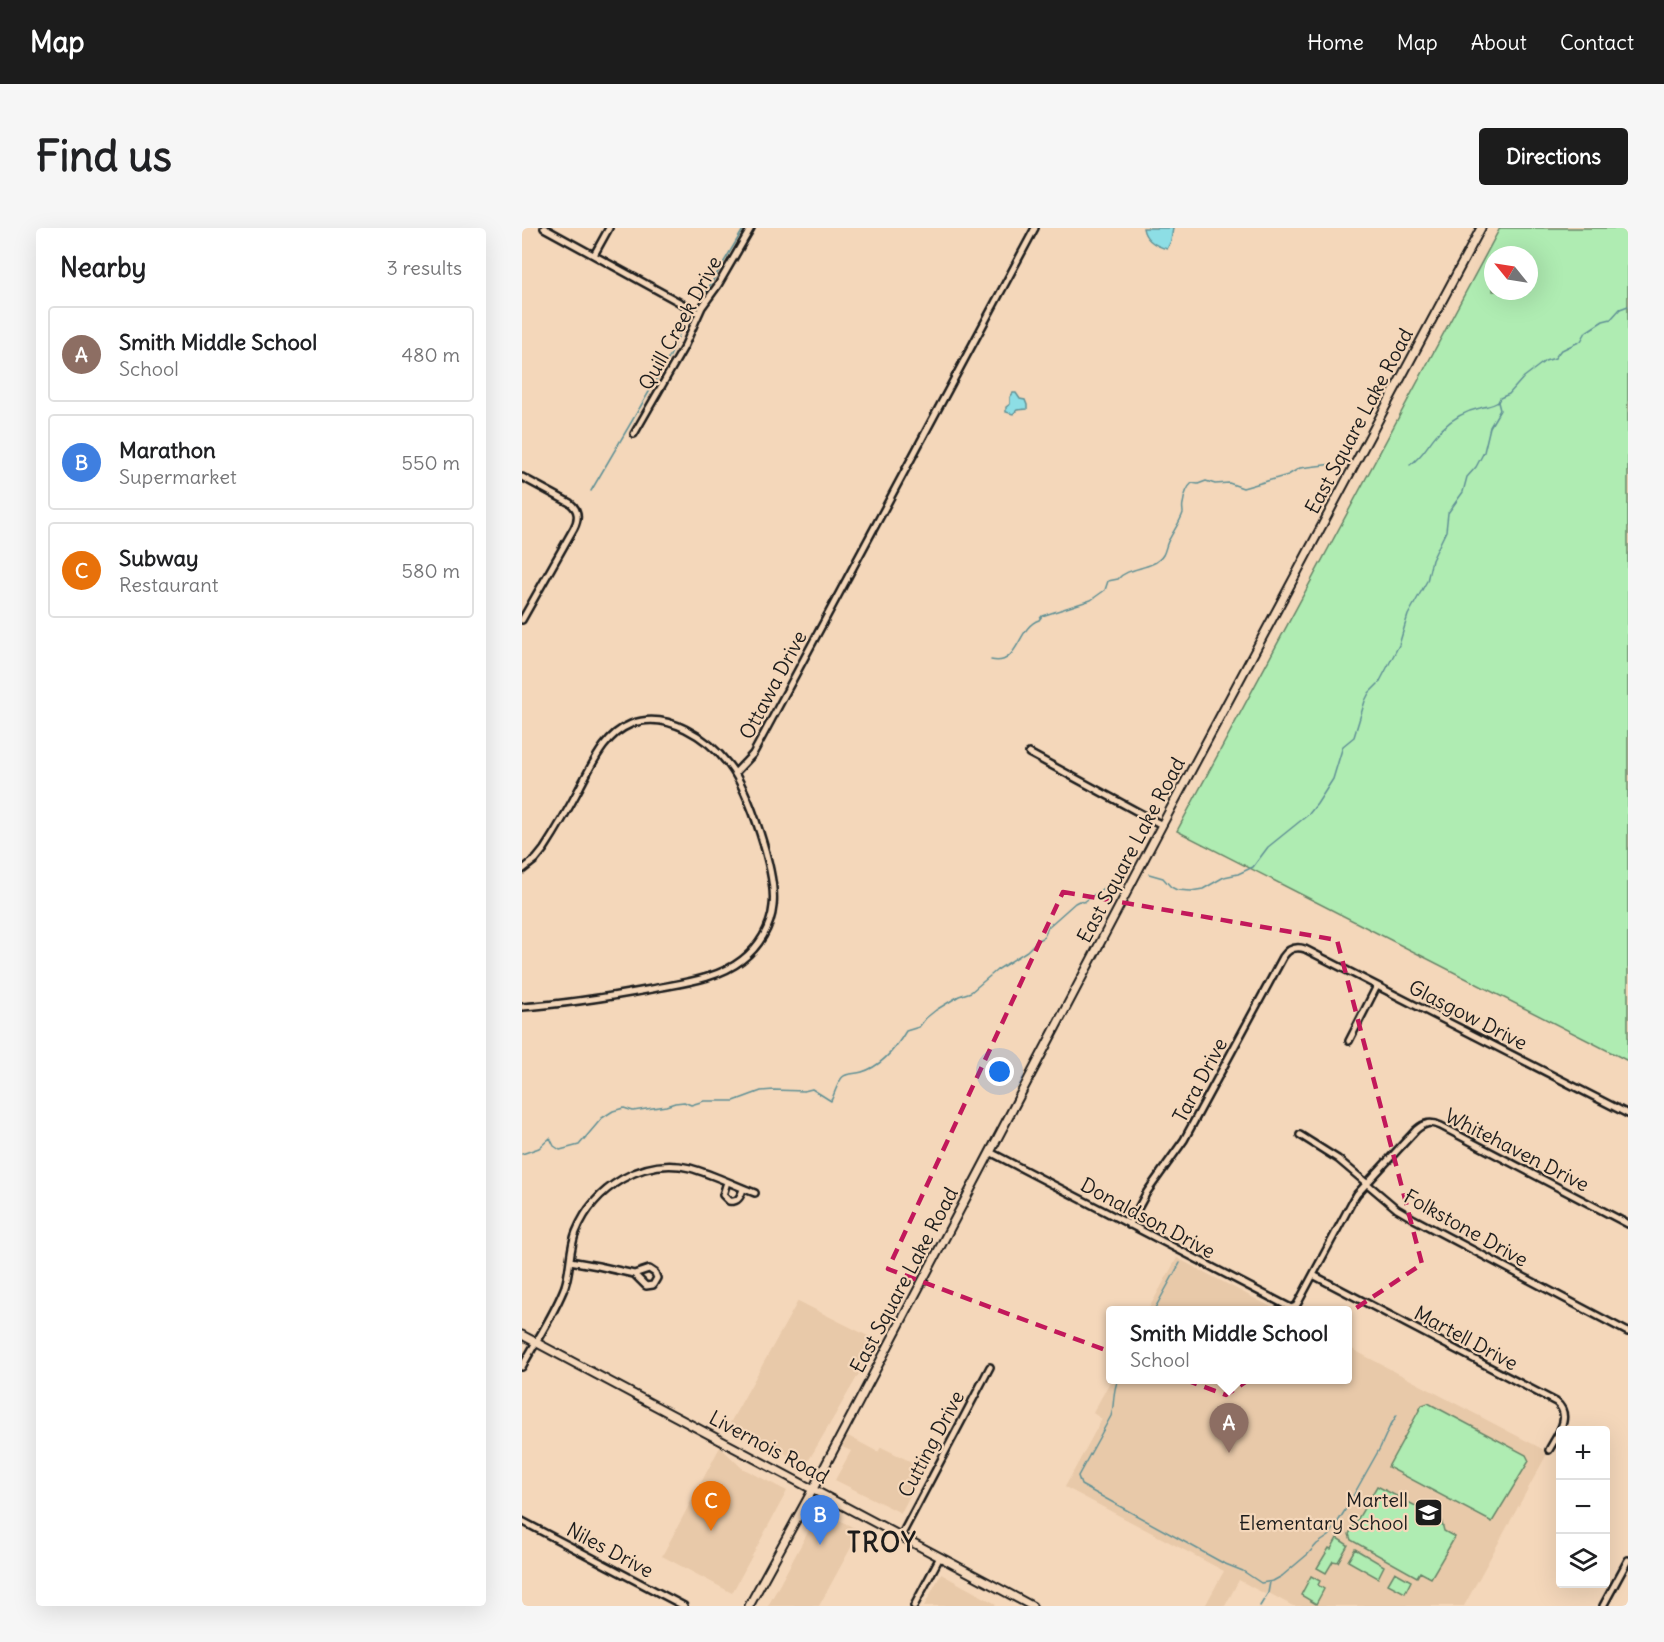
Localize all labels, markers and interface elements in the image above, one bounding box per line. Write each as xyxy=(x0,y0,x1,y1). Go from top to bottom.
text: Map xyxy=(30,24,84,60)
text: Home xyxy=(1307,29,1364,56)
text: Map xyxy=(1397,29,1438,56)
text: About xyxy=(1471,29,1527,56)
text: Contact xyxy=(1560,29,1634,56)
button: Directions xyxy=(1479,128,1628,185)
text: Find us xyxy=(36,130,172,182)
north arrow xyxy=(1484,246,1538,300)
text: Nearby xyxy=(60,251,146,284)
street label: Quill Creek Drive xyxy=(632,251,727,394)
text: 3 results xyxy=(386,255,462,280)
street label: East Square Lake Road xyxy=(1299,324,1418,518)
text: Smith Middle School xyxy=(119,328,317,356)
text: A xyxy=(75,342,88,367)
text: 480 m xyxy=(401,342,460,367)
text: School xyxy=(119,356,179,381)
text: Marathon xyxy=(119,436,216,464)
text: B xyxy=(75,450,88,475)
text: 550 m xyxy=(402,450,460,475)
text: Supermarket xyxy=(119,464,237,489)
text: Subway xyxy=(119,544,198,572)
text: C xyxy=(75,558,88,583)
text: 580 m xyxy=(402,558,460,583)
text: Restaurant xyxy=(119,572,218,597)
street label: Ottawa Drive xyxy=(733,626,812,743)
street label: East Square Lake Road xyxy=(1071,753,1190,947)
street label: Glasgow Drive xyxy=(1405,974,1532,1055)
street label: Tara Drive xyxy=(1167,1033,1232,1126)
your location xyxy=(985,1057,1014,1086)
street label: Whitehaven Drive xyxy=(1441,1102,1594,1197)
street label: Donaldson Drive xyxy=(1077,1172,1220,1263)
street label: East Square Lake Road xyxy=(844,1183,963,1377)
street label: Folkstone Drive xyxy=(1400,1183,1533,1272)
street label: Martell Drive xyxy=(1410,1300,1522,1375)
popup xyxy=(1106,1306,1352,1384)
text: Smith Middle School xyxy=(1130,1319,1328,1347)
text: School xyxy=(1130,1347,1190,1372)
street label: Cutting Drive xyxy=(892,1386,969,1501)
pin: A xyxy=(1210,1404,1248,1453)
street label: Livernois Road xyxy=(705,1405,834,1489)
map controls xyxy=(1556,1426,1610,1588)
button: + xyxy=(1556,1426,1610,1480)
button: − xyxy=(1556,1480,1610,1534)
pin: C xyxy=(692,1482,730,1531)
place label: Martell Elementary School xyxy=(1239,1487,1408,1535)
pin: B xyxy=(800,1496,840,1545)
school or university icon: Martell Elementary School xyxy=(1413,1496,1445,1528)
street label: Niles Drive xyxy=(563,1516,658,1583)
district label: TROY xyxy=(847,1526,917,1559)
button: layers xyxy=(1556,1534,1610,1588)

